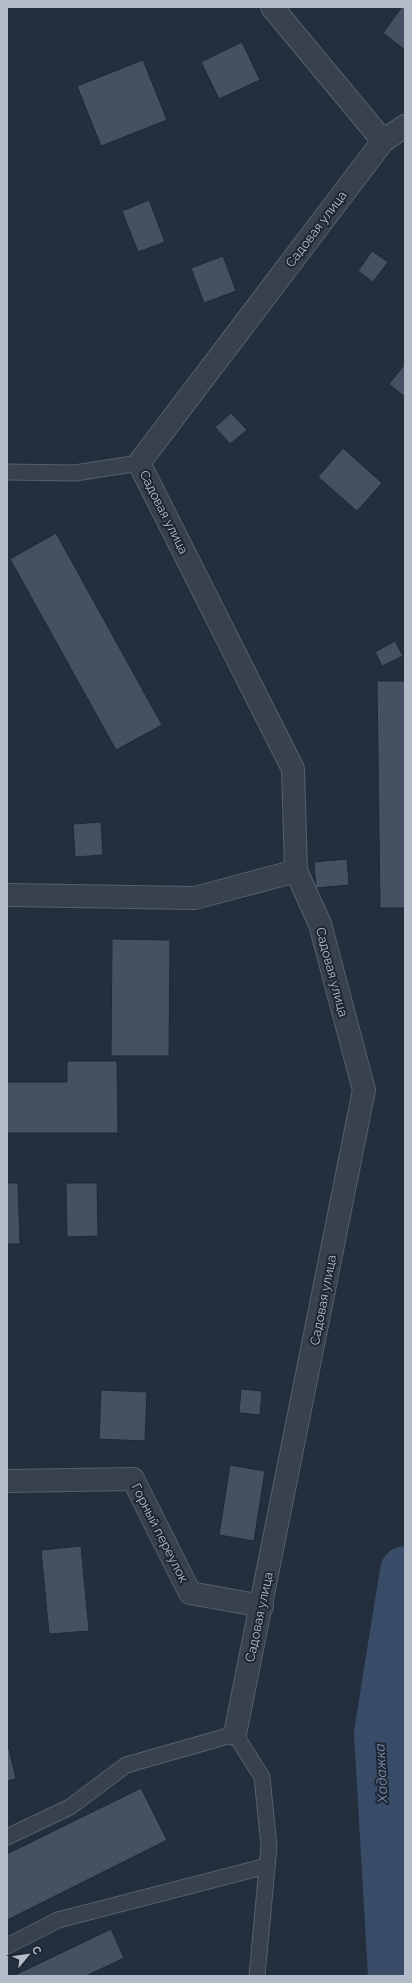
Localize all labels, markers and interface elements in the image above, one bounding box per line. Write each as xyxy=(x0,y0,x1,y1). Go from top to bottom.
street label: Садовая улица xyxy=(282,188,350,270)
street label: Садовая улица xyxy=(136,468,192,556)
street label: Садовая улица xyxy=(313,926,351,1018)
street label: Садовая улица xyxy=(307,1254,339,1346)
street label: Горный переулок xyxy=(129,1481,192,1585)
street label: Садовая улица xyxy=(242,1571,276,1663)
water label: Хадажка xyxy=(371,1743,391,1804)
north arrow xyxy=(8,1935,48,1975)
text: С xyxy=(29,1944,44,1957)

